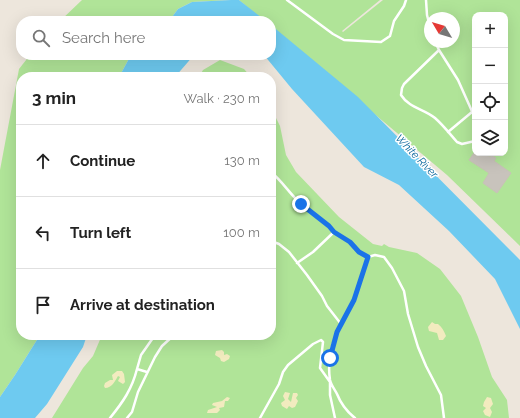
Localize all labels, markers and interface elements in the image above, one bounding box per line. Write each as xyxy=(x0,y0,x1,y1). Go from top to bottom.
north arrow xyxy=(424,12,460,48)
map controls xyxy=(472,12,508,156)
button: + xyxy=(472,12,508,48)
search box xyxy=(16,16,276,60)
icon: search xyxy=(30,27,52,49)
text: Search here xyxy=(62,29,145,47)
button: − xyxy=(472,48,508,84)
button: locate xyxy=(472,84,508,120)
text: 3 min xyxy=(32,88,76,108)
text: Walk · 230 m xyxy=(184,91,260,106)
button: layers xyxy=(472,120,508,156)
water label: White River xyxy=(393,132,442,182)
icon: ahead xyxy=(32,150,54,172)
text: Continue xyxy=(70,152,135,170)
text: 130 m xyxy=(224,153,260,168)
route end xyxy=(292,195,310,213)
icon: left xyxy=(32,222,54,244)
text: Turn left xyxy=(70,224,131,242)
text: 100 m xyxy=(223,225,260,240)
icon: arrive xyxy=(32,294,54,316)
text: Arrive at destination xyxy=(70,296,215,314)
route start xyxy=(321,349,339,367)

